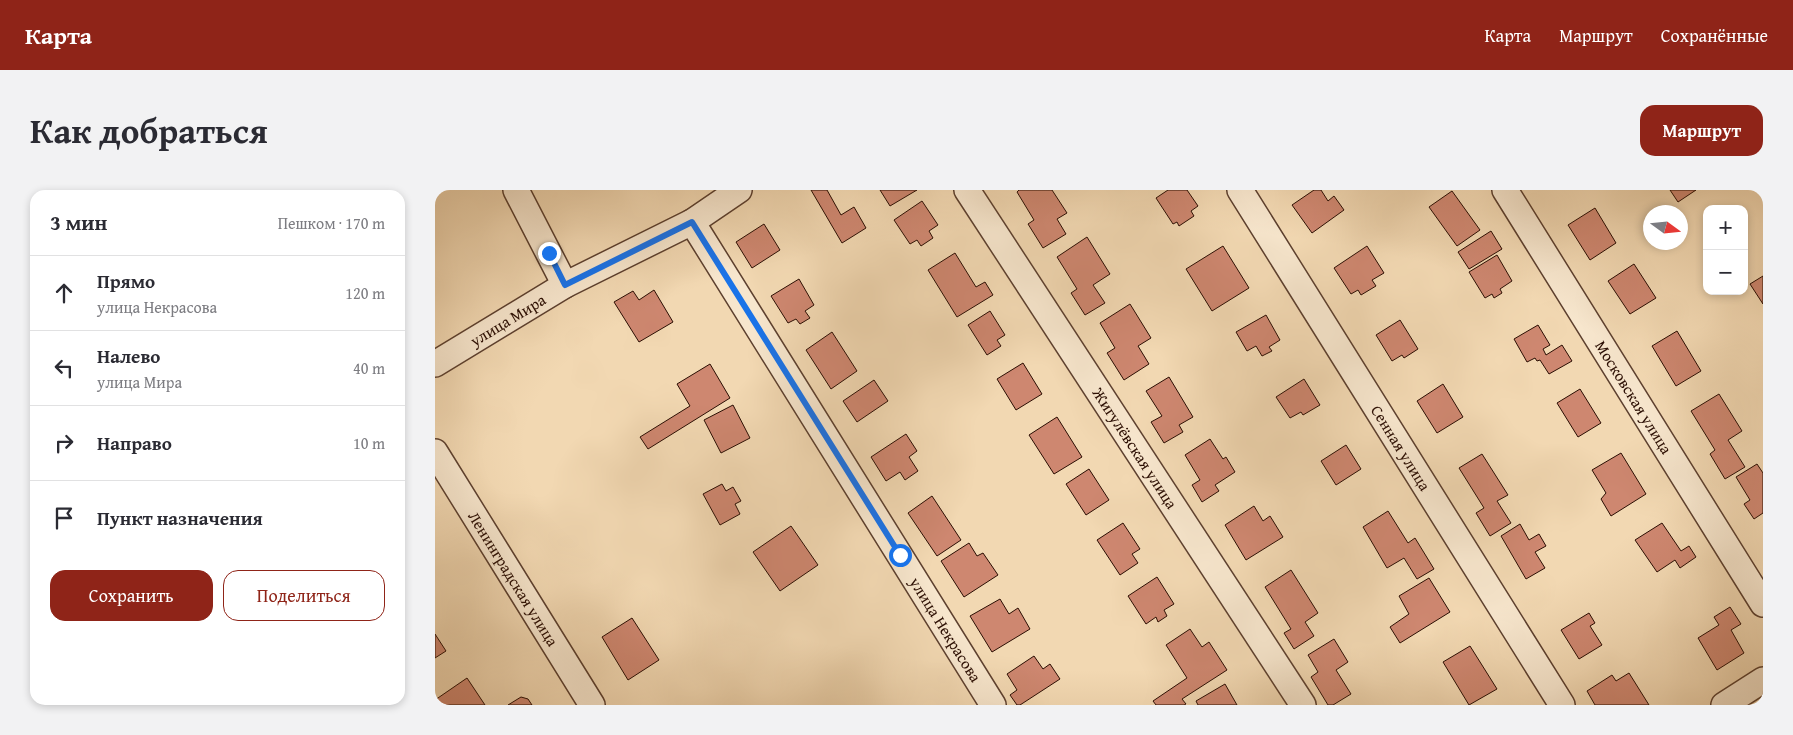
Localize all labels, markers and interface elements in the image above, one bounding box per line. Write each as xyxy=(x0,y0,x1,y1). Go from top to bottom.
text: Карта xyxy=(25,18,92,53)
text: Карта xyxy=(1485,22,1531,49)
text: Маршрут xyxy=(1559,22,1633,49)
text: Сохранённые xyxy=(1661,22,1768,49)
text: Как добраться xyxy=(30,105,268,156)
button: Маршрут xyxy=(1640,105,1763,156)
north arrow xyxy=(1643,205,1688,250)
map controls xyxy=(1703,205,1748,295)
button: + xyxy=(1703,205,1748,250)
text: 3 мин xyxy=(50,207,107,238)
text: Пешком · 170 m xyxy=(278,211,385,235)
route end xyxy=(538,242,561,265)
button: − xyxy=(1703,250,1748,295)
text: Прямо xyxy=(97,267,155,295)
icon: ahead xyxy=(50,279,78,307)
text: 120 m xyxy=(345,281,385,305)
street label: улица Мира xyxy=(464,287,551,353)
text: улица Некрасова xyxy=(97,295,217,319)
street label: Московская улица xyxy=(1589,336,1679,459)
text: Налево xyxy=(97,342,160,370)
icon: left xyxy=(50,354,78,382)
text: 40 m xyxy=(353,356,385,380)
text: улица Мира xyxy=(97,370,182,394)
street label: Жигулёвская улица xyxy=(1086,382,1184,514)
street label: Сенная улица xyxy=(1365,400,1437,496)
icon: right xyxy=(50,429,78,457)
text: Направо xyxy=(97,429,172,457)
text: 10 m xyxy=(353,431,385,455)
icon: arrive xyxy=(50,504,78,532)
text: Пункт назначения xyxy=(97,504,263,532)
street label: Ленинградская улица xyxy=(462,506,565,651)
route start xyxy=(889,544,912,567)
button: Сохранить xyxy=(50,570,213,621)
button: Поделиться xyxy=(223,570,385,621)
street label: улица Некрасова xyxy=(903,571,988,687)

